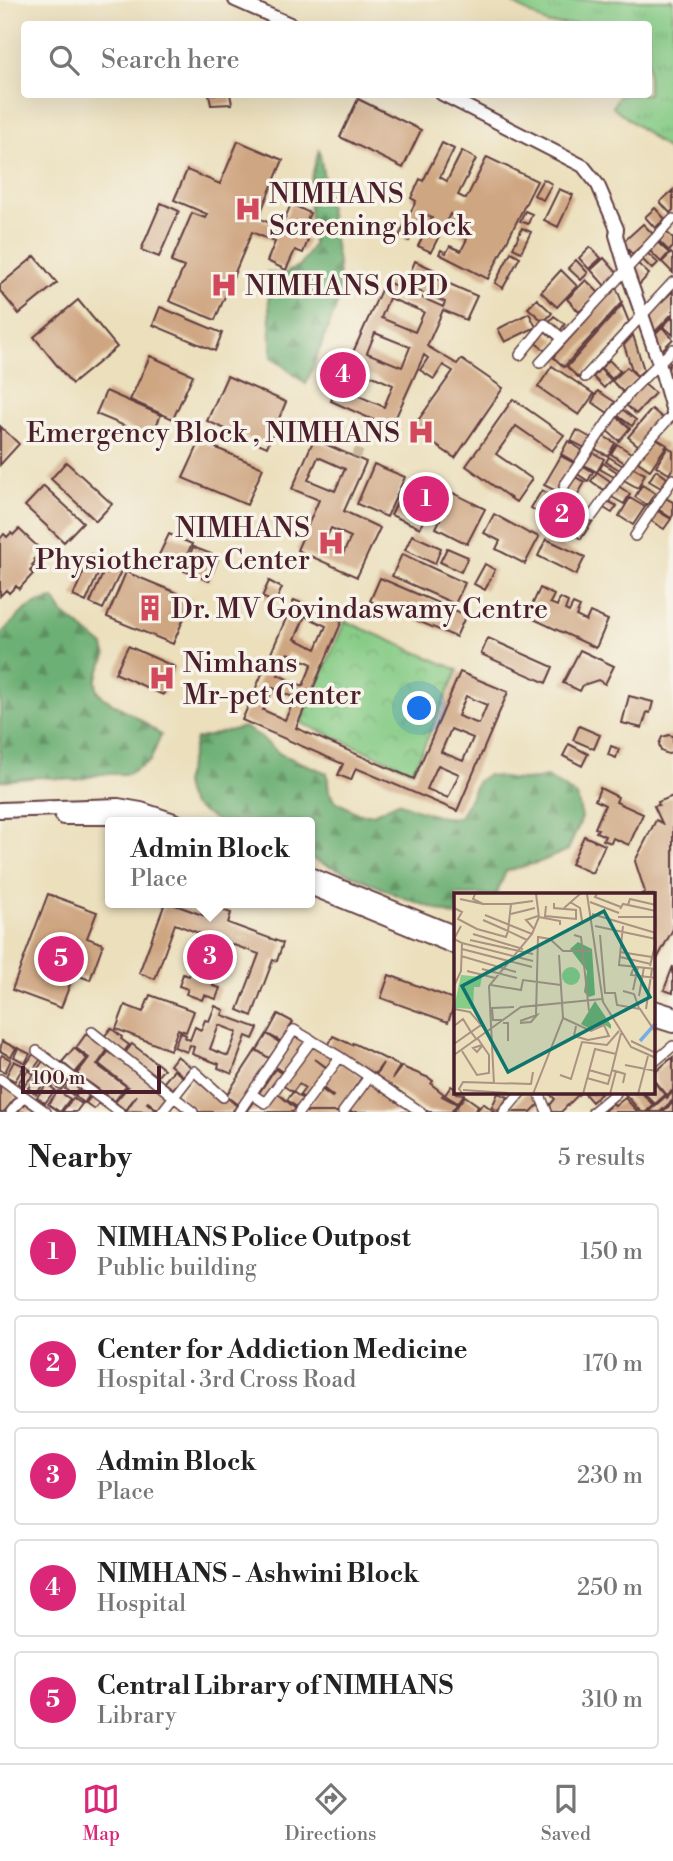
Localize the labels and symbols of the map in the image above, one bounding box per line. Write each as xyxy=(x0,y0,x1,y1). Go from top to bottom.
place label: NIMHANS Screening block xyxy=(269,177,472,244)
hospital icon: NIMHANS Screening block xyxy=(233,194,263,224)
place label: NIMHANS OPD xyxy=(245,269,448,304)
hospital icon: NIMHANS OPD xyxy=(209,270,239,300)
pin: 4 xyxy=(320,349,366,401)
place label: Emergency Block , NIMHANS xyxy=(26,416,400,451)
hospital icon: Emergency Block , NIMHANS xyxy=(406,417,436,447)
pin: 1 xyxy=(403,473,449,525)
pin: 2 xyxy=(539,489,585,541)
place label: NIMHANS Physiotherapy Center xyxy=(35,511,310,578)
hospital icon: NIMHANS Physiotherapy Center xyxy=(316,528,346,558)
place label: Dr. MV Govindaswamy Centre xyxy=(171,592,548,627)
building icon: Dr. MV Govindaswamy Centre xyxy=(135,593,165,623)
place label: Nimhans Mr-pet Center xyxy=(183,646,361,713)
hospital icon: Nimhans Mr-pet Center xyxy=(147,663,177,693)
your location xyxy=(402,691,436,725)
inset map xyxy=(454,893,656,1094)
pin: 3 xyxy=(187,931,233,983)
pin: 5 xyxy=(38,933,84,985)
scale bar xyxy=(21,1063,161,1095)

